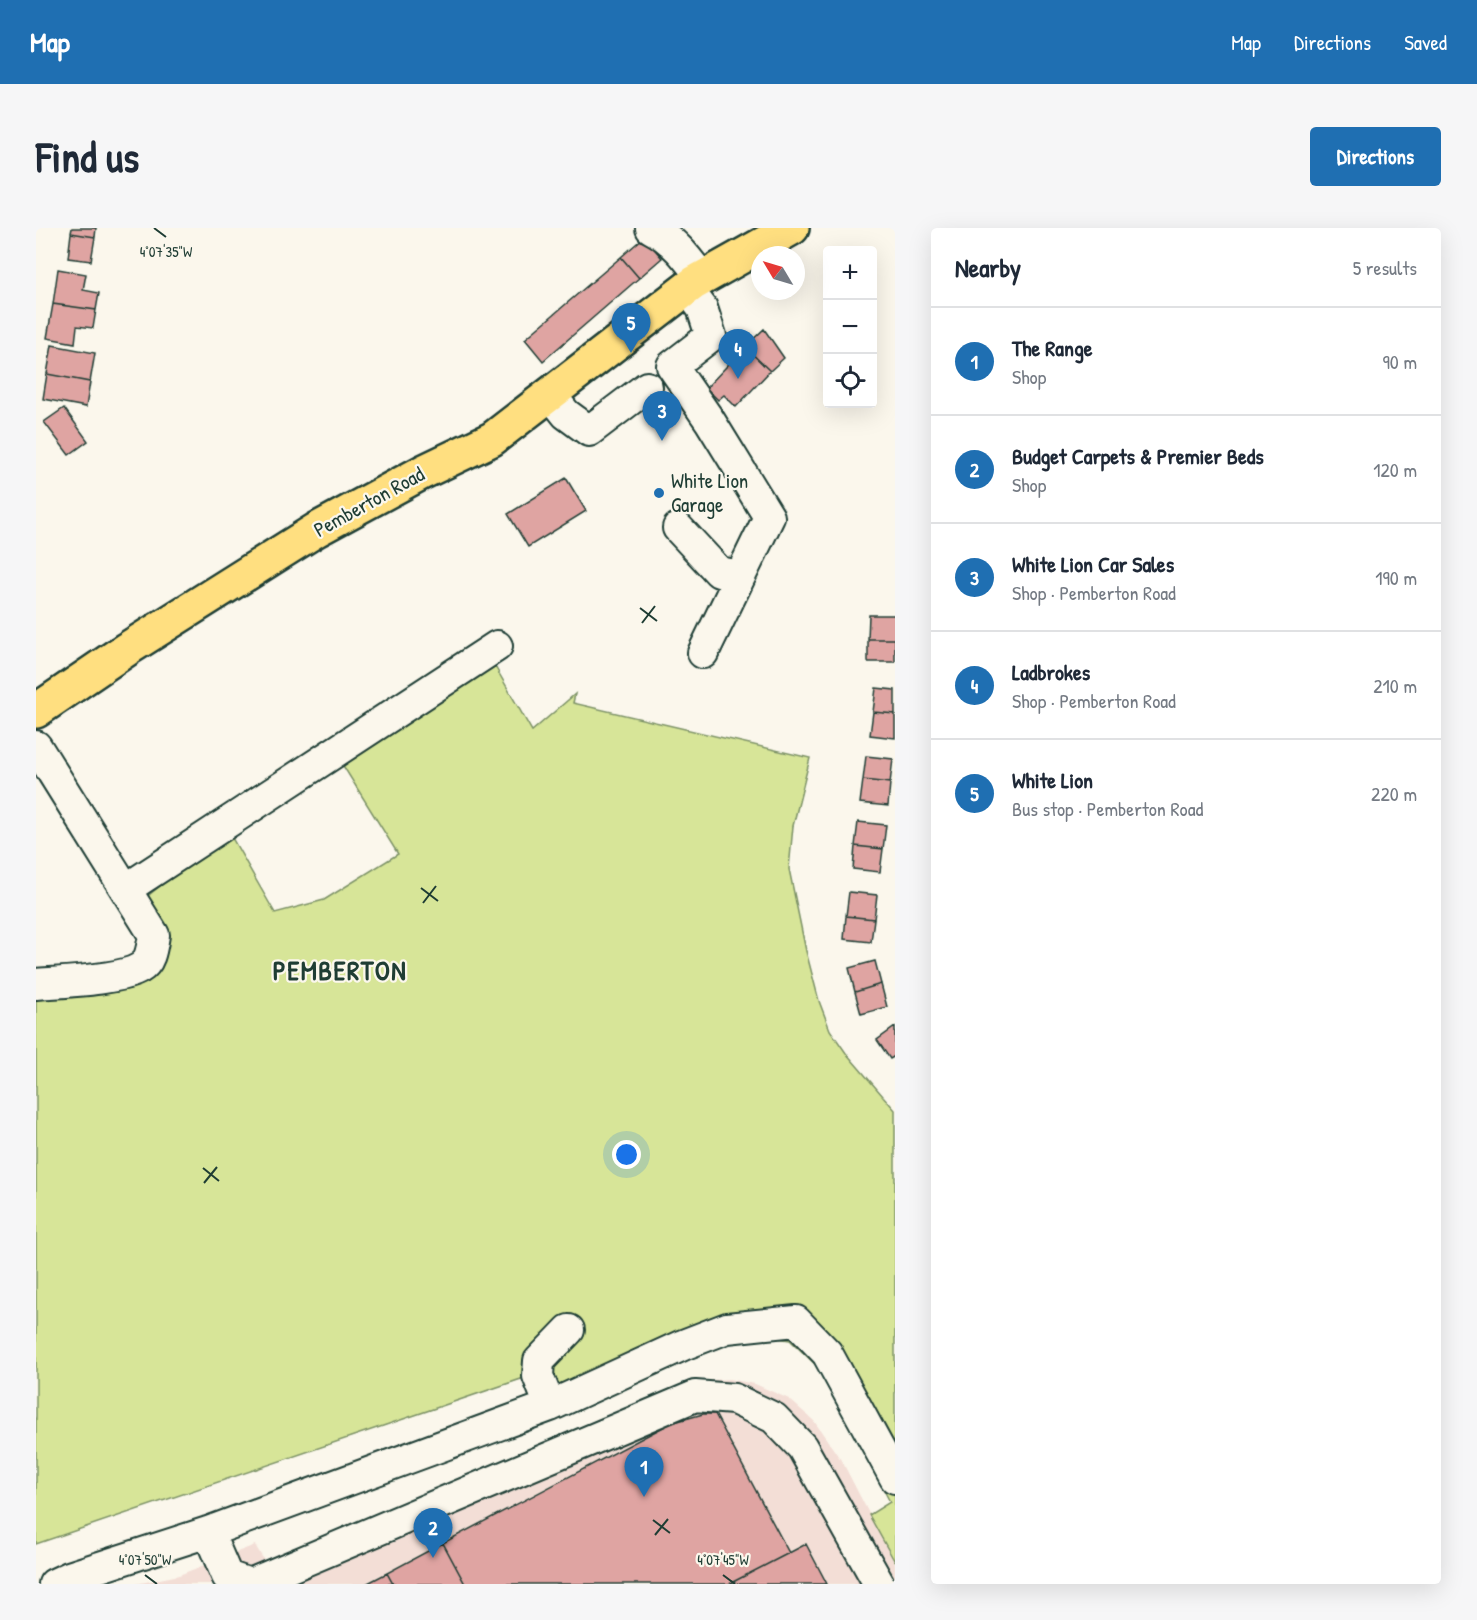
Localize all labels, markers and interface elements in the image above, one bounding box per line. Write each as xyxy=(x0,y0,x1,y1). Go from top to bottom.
text: Map xyxy=(30,23,70,61)
text: Map xyxy=(1231,28,1261,57)
text: Directions xyxy=(1294,28,1371,57)
text: Saved xyxy=(1404,28,1447,57)
button: Directions xyxy=(1310,127,1441,186)
text: Find us xyxy=(36,128,139,185)
text: 4°07'35"W xyxy=(140,241,193,262)
north arrow xyxy=(751,246,805,300)
map controls xyxy=(823,246,877,408)
button: + xyxy=(823,246,877,300)
text: Nearby xyxy=(955,250,1021,285)
text: 5 results xyxy=(1353,254,1417,281)
button: − xyxy=(823,300,877,354)
pin: 5 xyxy=(612,304,650,353)
pin: 4 xyxy=(718,330,758,379)
text: The Range xyxy=(1012,333,1092,363)
text: 1 xyxy=(971,348,978,375)
text: 90 m xyxy=(1383,348,1417,375)
button: locate xyxy=(823,354,877,408)
text: Shop xyxy=(1012,363,1046,390)
pin: 3 xyxy=(642,392,682,441)
text: Budget Carpets & Premier Beds xyxy=(1012,441,1264,471)
text: 2 xyxy=(970,456,979,483)
text: 120 m xyxy=(1373,456,1417,483)
street label: Pemberton Road xyxy=(308,459,429,544)
place label: White Lion Garage xyxy=(671,466,748,519)
text: Shop xyxy=(1012,471,1046,498)
marker: White Lion Garage xyxy=(652,486,666,500)
text: White Lion Car Sales xyxy=(1012,549,1174,579)
text: 3 xyxy=(970,564,979,591)
text: 190 m xyxy=(1375,564,1417,591)
text: Shop · Pemberton Road xyxy=(1012,579,1176,606)
text: Ladbrokes xyxy=(1012,657,1090,687)
text: 4 xyxy=(971,672,978,699)
text: 210 m xyxy=(1373,672,1417,699)
text: Shop · Pemberton Road xyxy=(1012,687,1176,714)
text: White Lion xyxy=(1012,765,1093,795)
text: 5 xyxy=(970,780,979,807)
text: 220 m xyxy=(1371,780,1417,807)
text: Bus stop · Pemberton Road xyxy=(1012,795,1203,822)
district label: PEMBERTON xyxy=(273,952,407,988)
your location xyxy=(612,1140,641,1169)
pin: 1 xyxy=(624,1448,664,1497)
pin: 2 xyxy=(414,1508,452,1558)
text: 4°07'50"W xyxy=(119,1549,172,1570)
text: 4°07'45"W xyxy=(697,1549,749,1570)

